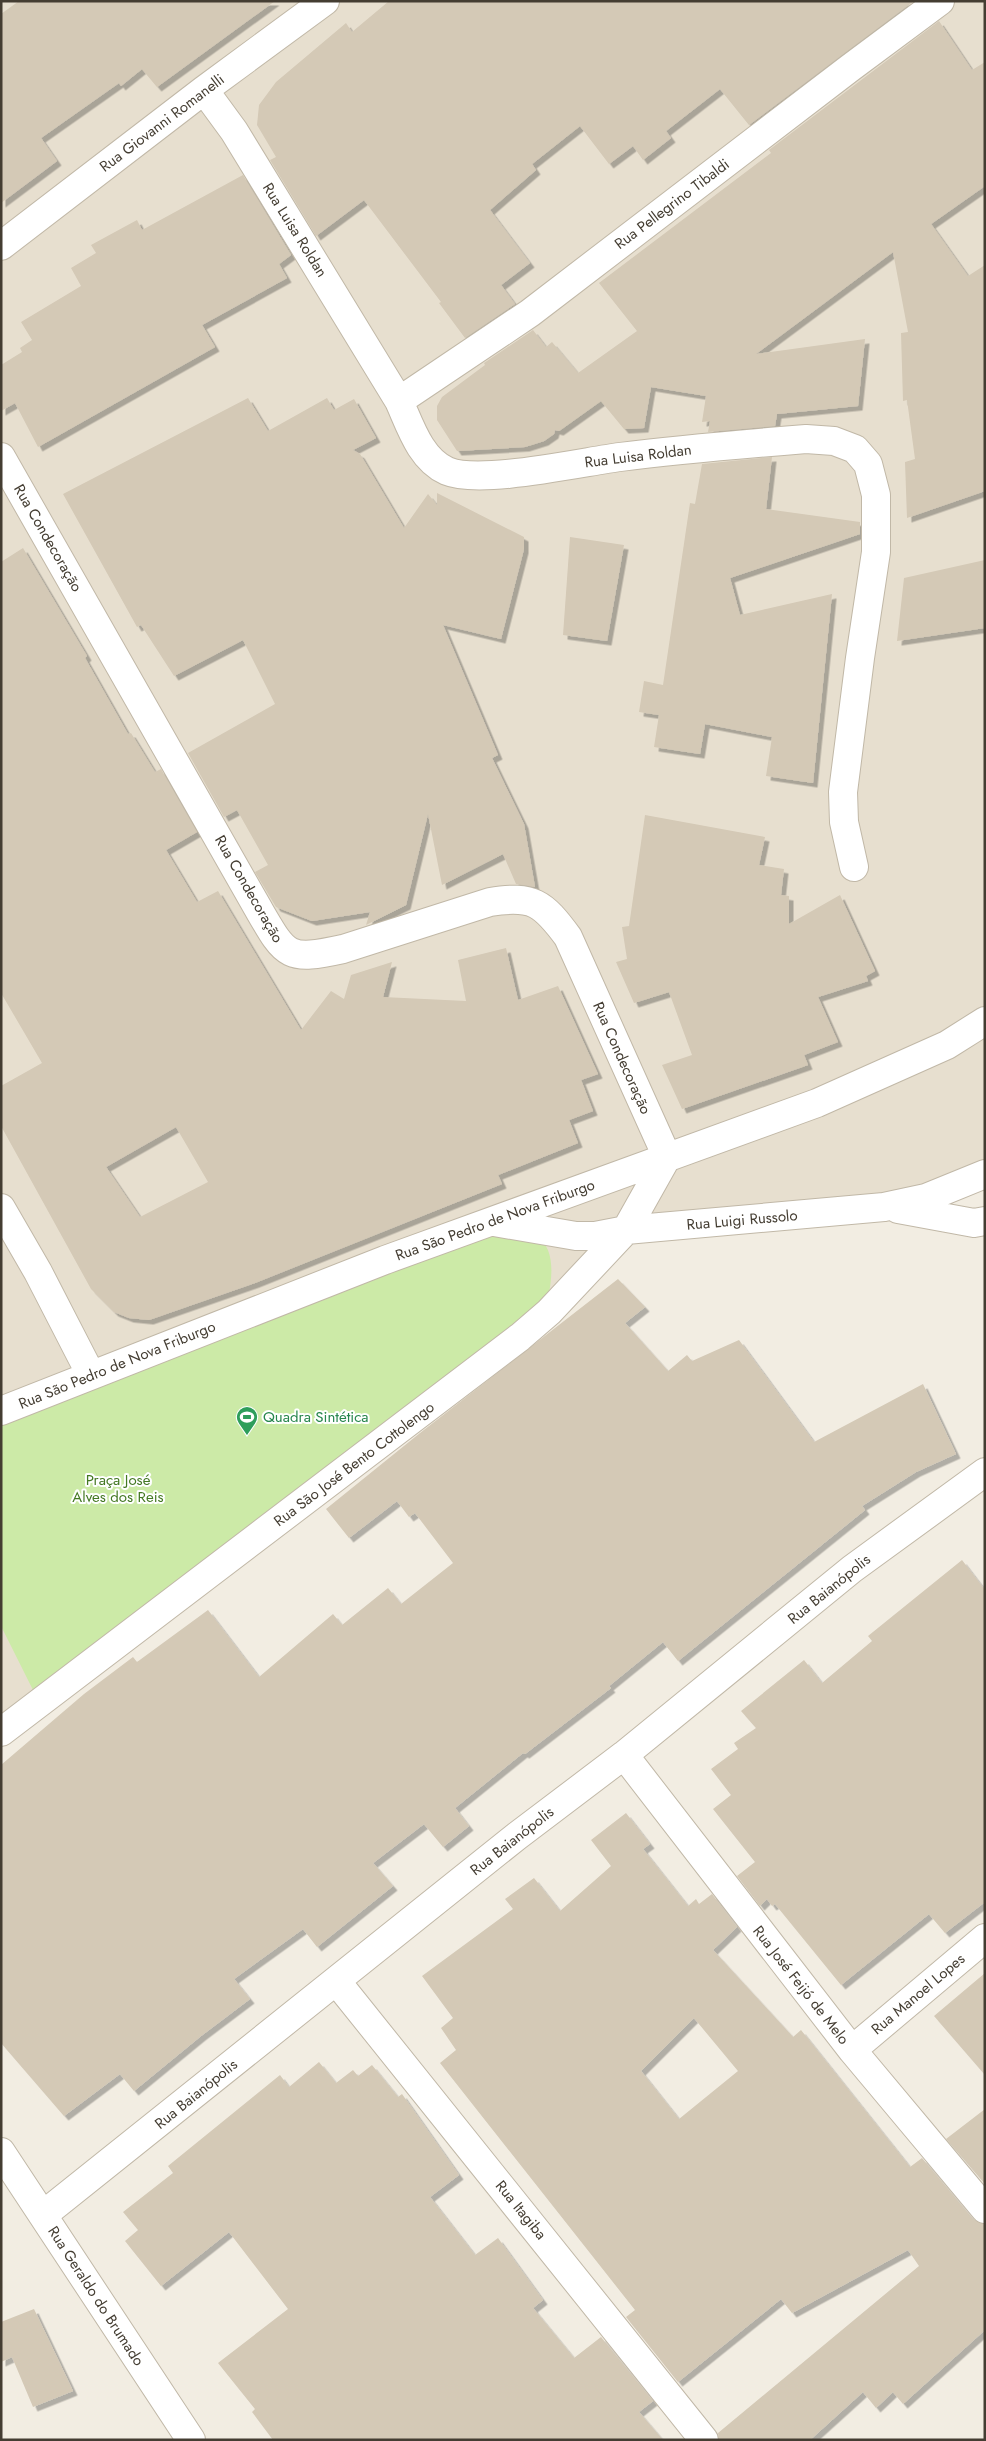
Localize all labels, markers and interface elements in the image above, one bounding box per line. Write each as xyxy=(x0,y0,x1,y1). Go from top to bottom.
street label: Rua Giovanni Romanelli xyxy=(95,69,229,177)
street label: Rua Pellegrino Tibaldi xyxy=(610,153,734,255)
street label: Rua Luisa Roldan xyxy=(257,179,333,281)
street label: Rua Luisa Roldan xyxy=(583,439,693,473)
street label: Rua Condecoração xyxy=(8,480,88,596)
street label: Rua Condecoração xyxy=(209,831,289,947)
street label: Rua Condecoração xyxy=(587,998,657,1118)
street label: Rua São Pedro de Nova Friburgo xyxy=(392,1174,598,1266)
street label: Rua Luigi Russolo xyxy=(686,1204,798,1236)
street label: Rua São Pedro de Nova Friburgo xyxy=(15,1315,219,1415)
street label: Rua São José Bento Cottolengo xyxy=(269,1396,439,1532)
sports icon: Quadra Sintética xyxy=(235,1405,259,1436)
place label: Quadra Sintética xyxy=(263,1406,369,1428)
park label: Praça José Alves dos Reis xyxy=(72,1469,164,1508)
street label: Rua Baianópolis xyxy=(783,1549,875,1629)
street label: Rua Baianópolis xyxy=(465,1801,559,1881)
street label: Rua José Feijó de Melo xyxy=(748,1921,854,2049)
street label: Rua Manoel Lopes xyxy=(866,1948,970,2040)
street label: Rua Baianópolis xyxy=(150,2054,242,2134)
street label: Rua Itagiba xyxy=(490,2176,552,2244)
street label: Rua Geraldo do Brumado xyxy=(42,2222,150,2370)

